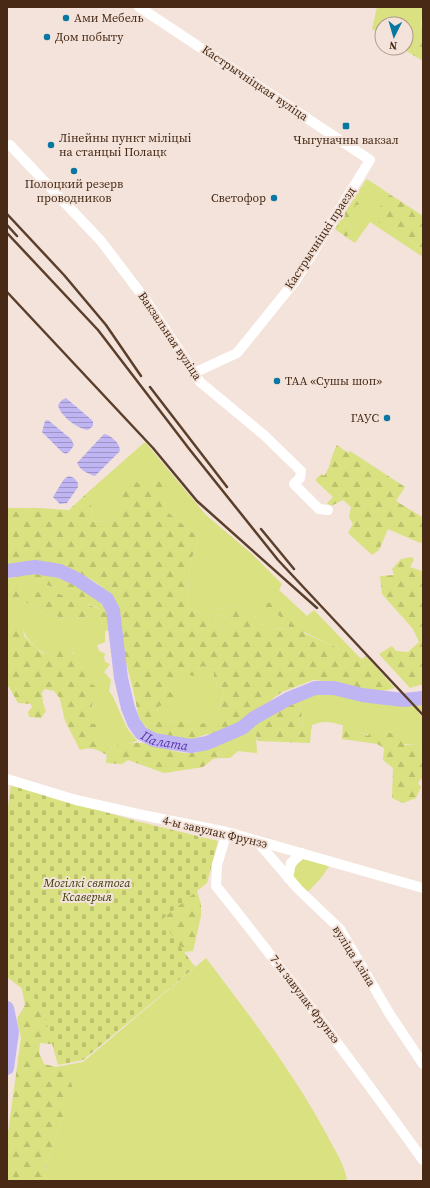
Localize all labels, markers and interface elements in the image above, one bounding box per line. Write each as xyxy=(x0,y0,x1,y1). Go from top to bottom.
place label: Ами Мебель xyxy=(74,10,144,26)
marker: Ами Мебель xyxy=(61,13,71,23)
north arrow xyxy=(374,16,414,56)
place label: Дом побыту xyxy=(55,29,124,45)
marker: Дом побыту xyxy=(42,32,52,42)
text: N xyxy=(389,38,398,53)
street label: Кастрычніцкая вуліца xyxy=(199,41,312,125)
marker: Чыгуначны вакзал xyxy=(341,121,351,131)
place label: Лінейны пункт міліцыі на станцыі Полацк xyxy=(59,130,192,160)
place label: Чыгуначны вакзал xyxy=(293,132,399,148)
marker: Лінейны пункт міліцыі на станцыі Полацк xyxy=(46,140,56,150)
marker: Полоцкий резерв проводников xyxy=(69,166,79,176)
place label: Полоцкий резерв проводников xyxy=(25,176,123,206)
street label: Кастрычніцкі праезд xyxy=(281,184,359,292)
place label: Светофор xyxy=(211,190,266,206)
marker: Светофор xyxy=(269,193,279,203)
street label: Вакзальная вуліца xyxy=(135,289,206,384)
place label: ТАА «Сушы шоп» xyxy=(285,373,382,389)
marker: ТАА «Сушы шоп» xyxy=(272,376,282,386)
place label: ГАУС xyxy=(351,410,379,426)
marker: ГАУС xyxy=(382,413,392,423)
water label: Палата xyxy=(137,726,189,754)
street label: 4-ы завулак Фрунзэ xyxy=(161,812,269,852)
park label: Могілкі святога Ксаверыя xyxy=(43,875,131,905)
street label: вуліца Азіна xyxy=(329,922,380,990)
street label: 7-ы завулак Фрунзэ xyxy=(266,951,344,1047)

